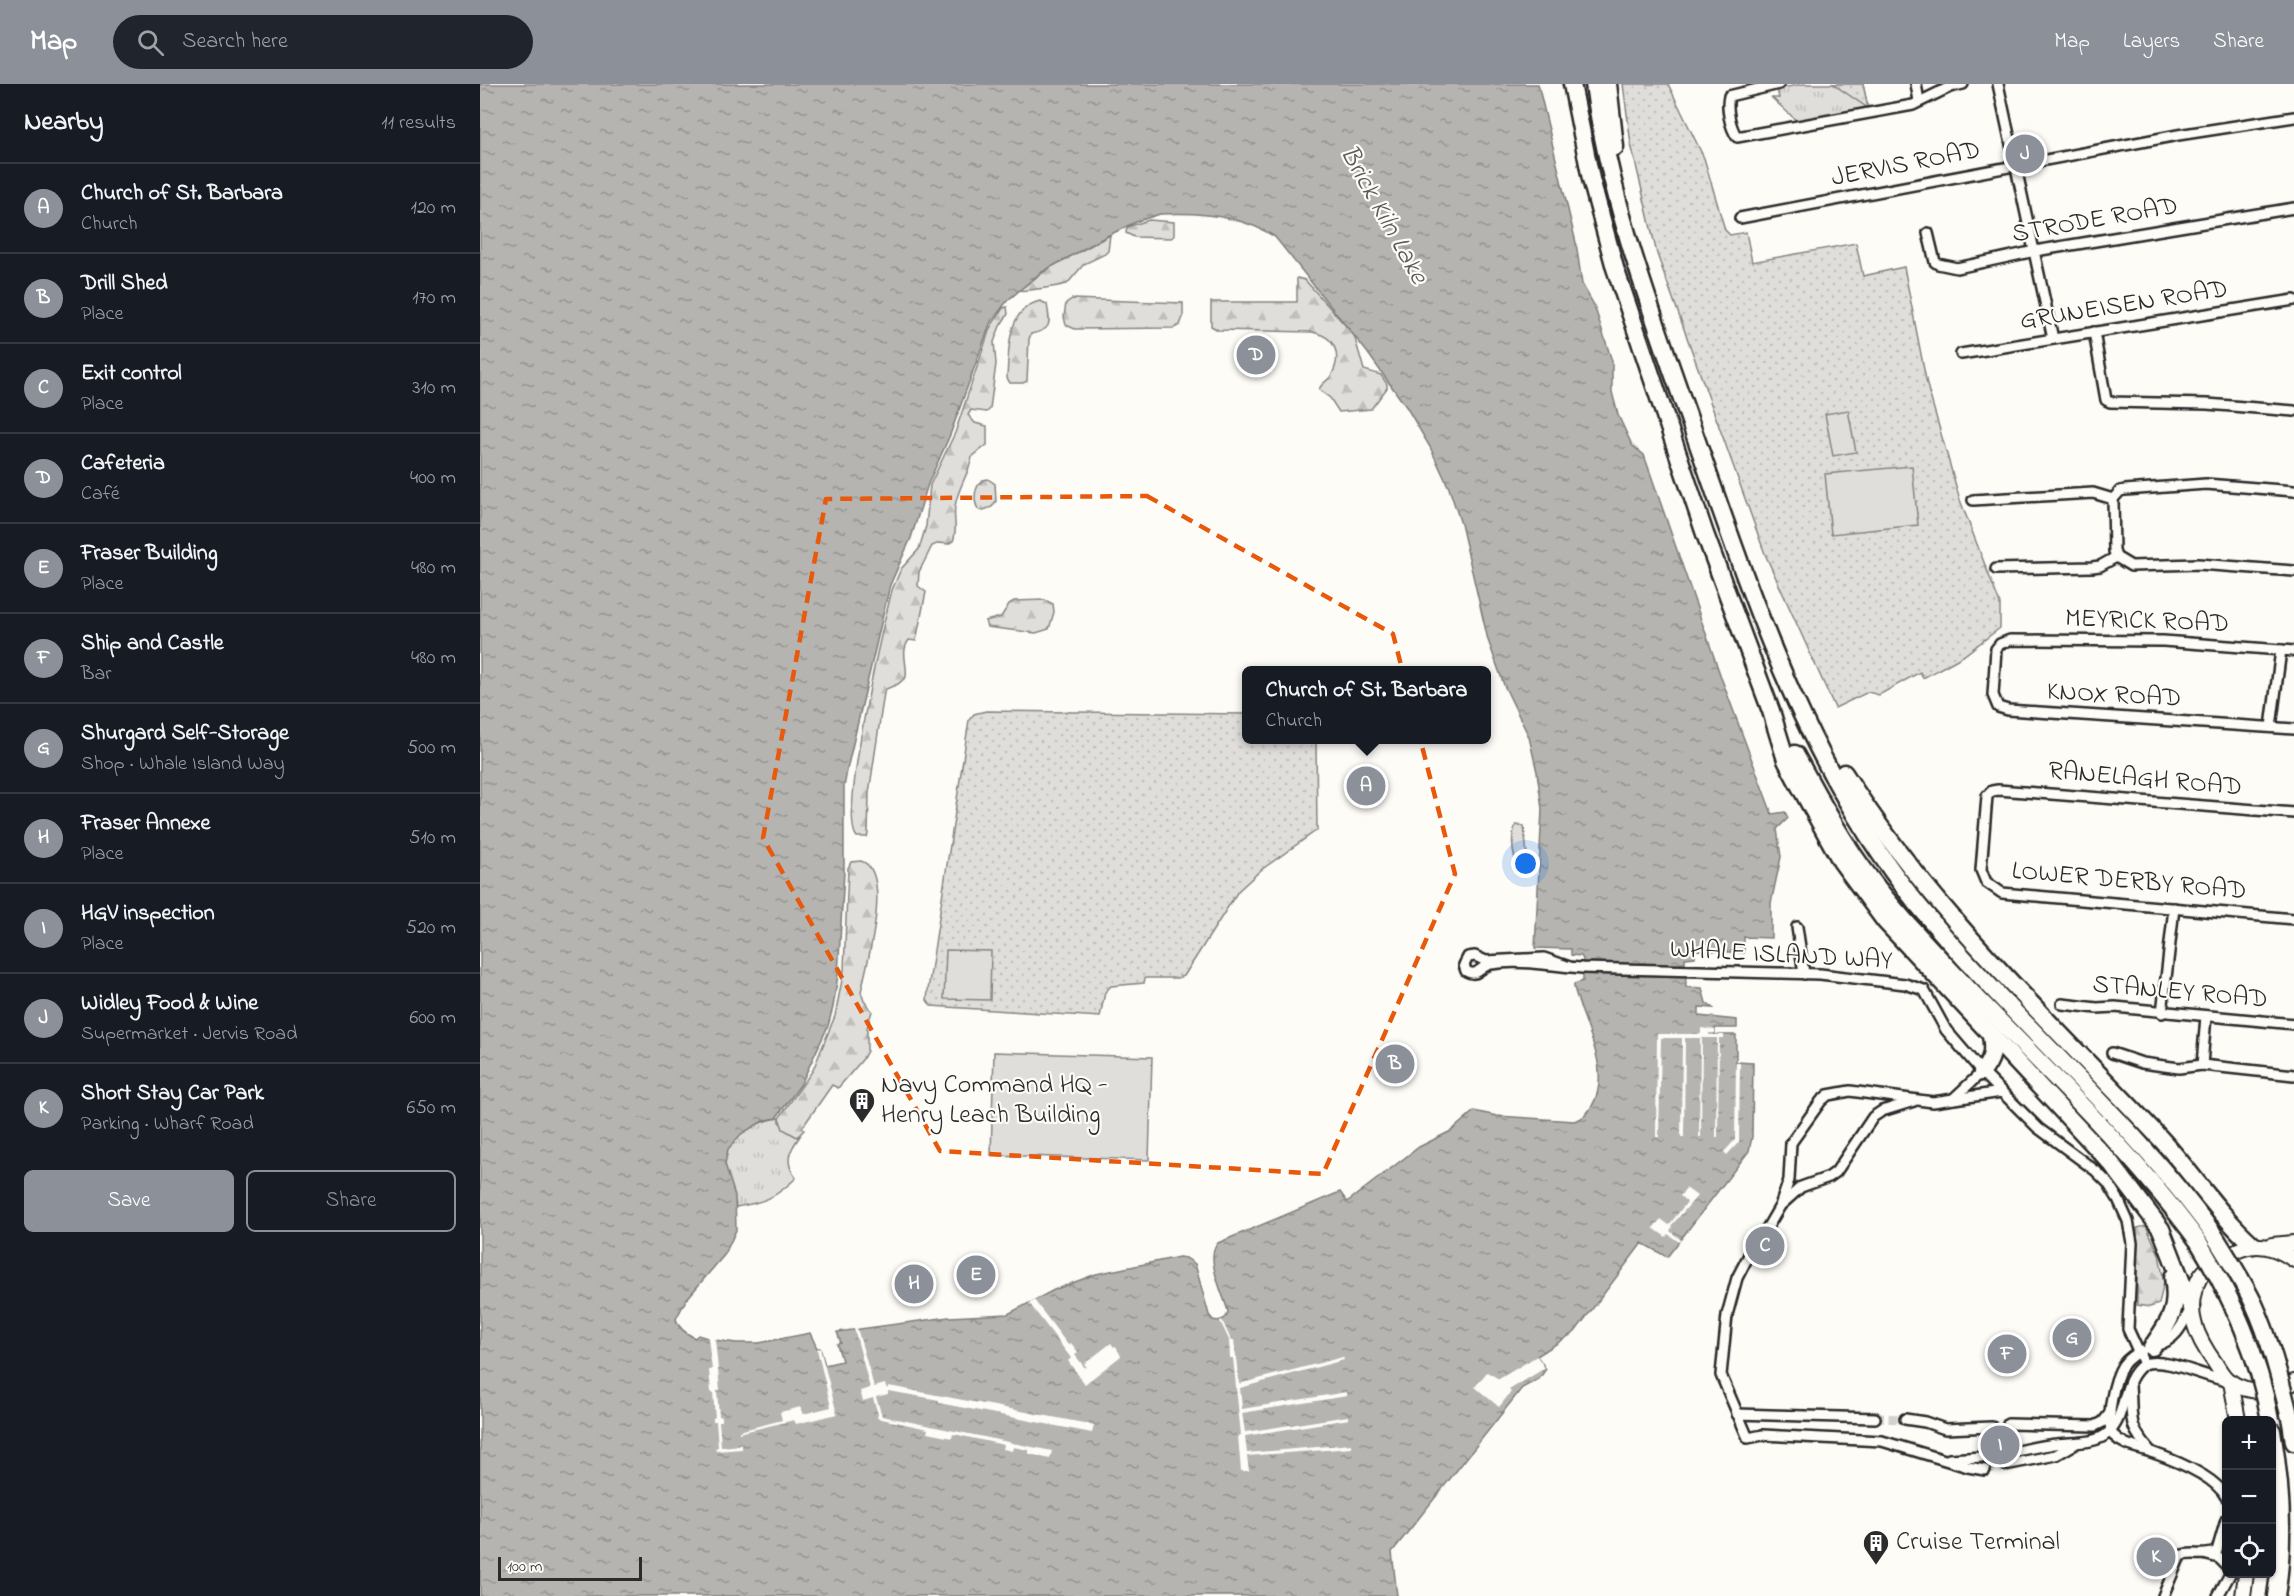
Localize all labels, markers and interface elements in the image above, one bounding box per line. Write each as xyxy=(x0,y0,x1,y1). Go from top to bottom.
search box xyxy=(113,15,533,69)
text: Map xyxy=(30,22,77,63)
icon: search xyxy=(134,26,167,59)
text: Search here xyxy=(182,26,288,58)
text: Map xyxy=(2054,27,2090,57)
text: Layers xyxy=(2123,27,2180,57)
text: Share xyxy=(2213,27,2264,57)
text: Nearby xyxy=(24,104,103,142)
text: 11 results xyxy=(381,109,456,138)
street label: JERVIS ROAD xyxy=(1828,132,1984,198)
pin: J xyxy=(2006,132,2044,176)
water label: Brick Kiln Lake xyxy=(1329,139,1438,293)
text: Church of St. Barbara xyxy=(81,178,283,210)
street label: STRODE ROAD xyxy=(2009,188,2181,254)
text: A xyxy=(37,194,50,223)
text: 120 m xyxy=(411,194,456,223)
text: Church xyxy=(81,210,137,239)
text: Drill Shed xyxy=(81,268,168,300)
street label: GRUNEISEN ROAD xyxy=(2017,271,2231,341)
text: B xyxy=(37,284,50,313)
text: 170 m xyxy=(412,284,456,313)
text: Place xyxy=(81,300,123,329)
pin: D xyxy=(1236,332,1276,378)
text: Exit control xyxy=(81,358,182,390)
text: C xyxy=(38,374,49,403)
text: 310 m xyxy=(412,374,456,403)
text: Place xyxy=(81,390,123,419)
text: Cafeteria xyxy=(81,448,165,480)
text: D xyxy=(36,464,51,493)
text: 400 m xyxy=(410,464,456,493)
text: Café xyxy=(81,480,120,509)
text: Fraser Building xyxy=(81,538,218,570)
text: E xyxy=(37,554,50,583)
text: 480 m xyxy=(411,554,456,583)
text: Place xyxy=(81,570,123,599)
street label: MEYRICK ROAD xyxy=(2064,600,2230,644)
text: Ship and Castle xyxy=(81,628,224,660)
text: F xyxy=(37,644,50,673)
text: 480 m xyxy=(411,644,456,673)
text: Bar xyxy=(81,660,111,689)
popup xyxy=(1242,666,1491,744)
street label: KNOX ROAD xyxy=(2046,674,2182,718)
text: Church of St. Barbara xyxy=(1266,675,1467,707)
text: Church xyxy=(1266,707,1322,736)
text: Shurgard Self-Storage xyxy=(81,718,289,750)
text: G xyxy=(37,734,50,763)
text: 500 m xyxy=(407,734,456,763)
text: Shop · Whale Island Way xyxy=(81,750,285,779)
street label: RANELAGH ROAD xyxy=(2047,753,2243,807)
pin: A xyxy=(1346,764,1386,808)
text: Fraser Annexe xyxy=(81,808,210,840)
text: H xyxy=(38,824,49,853)
text: 510 m xyxy=(409,824,456,853)
text: Place xyxy=(81,840,123,869)
your location xyxy=(1511,849,1540,878)
street label: LOWER DERBY ROAD xyxy=(2010,853,2248,911)
text: HGV inspection xyxy=(81,898,215,930)
text: I xyxy=(41,914,46,943)
text: 520 m xyxy=(405,914,456,943)
text: Place xyxy=(81,930,123,959)
street label: WHALE ISLAND WAY xyxy=(1669,931,1893,981)
street label: STANLEY ROAD xyxy=(2091,966,2269,1020)
text: Widley Food & Wine xyxy=(81,988,258,1020)
text: J xyxy=(39,1004,48,1033)
text: 600 m xyxy=(409,1004,456,1033)
text: Supermarket · Jervis Road xyxy=(81,1020,297,1049)
pin: B xyxy=(1376,1042,1414,1086)
place label: Navy Command HQ - Henry Leach Building xyxy=(881,1067,1108,1135)
text: Short Stay Car Park xyxy=(81,1078,264,1110)
building icon: Navy Command HQ - Henry Leach Building xyxy=(847,1086,877,1124)
text: K xyxy=(39,1094,48,1123)
text: 650 m xyxy=(407,1094,456,1123)
text: Parking · Wharf Road xyxy=(81,1110,254,1139)
button: Save xyxy=(24,1170,234,1232)
button: Share xyxy=(246,1170,456,1232)
pin: C xyxy=(1746,1224,1784,1268)
pin: E xyxy=(956,1252,996,1298)
pin: H xyxy=(894,1262,934,1306)
pin: G xyxy=(2052,1316,2092,1360)
pin: F xyxy=(1988,1332,2026,1376)
map controls xyxy=(2222,1416,2276,1578)
button: + xyxy=(2222,1416,2276,1470)
pin: I xyxy=(1980,1422,2020,1468)
button: − xyxy=(2222,1470,2276,1524)
place label: Cruise Terminal xyxy=(1896,1524,2060,1562)
button: locate xyxy=(2222,1524,2276,1578)
building icon: Cruise Terminal xyxy=(1861,1528,1891,1566)
pin: K xyxy=(2136,1534,2176,1580)
scale bar xyxy=(498,1554,642,1582)
text: 100 m xyxy=(507,1555,542,1579)

